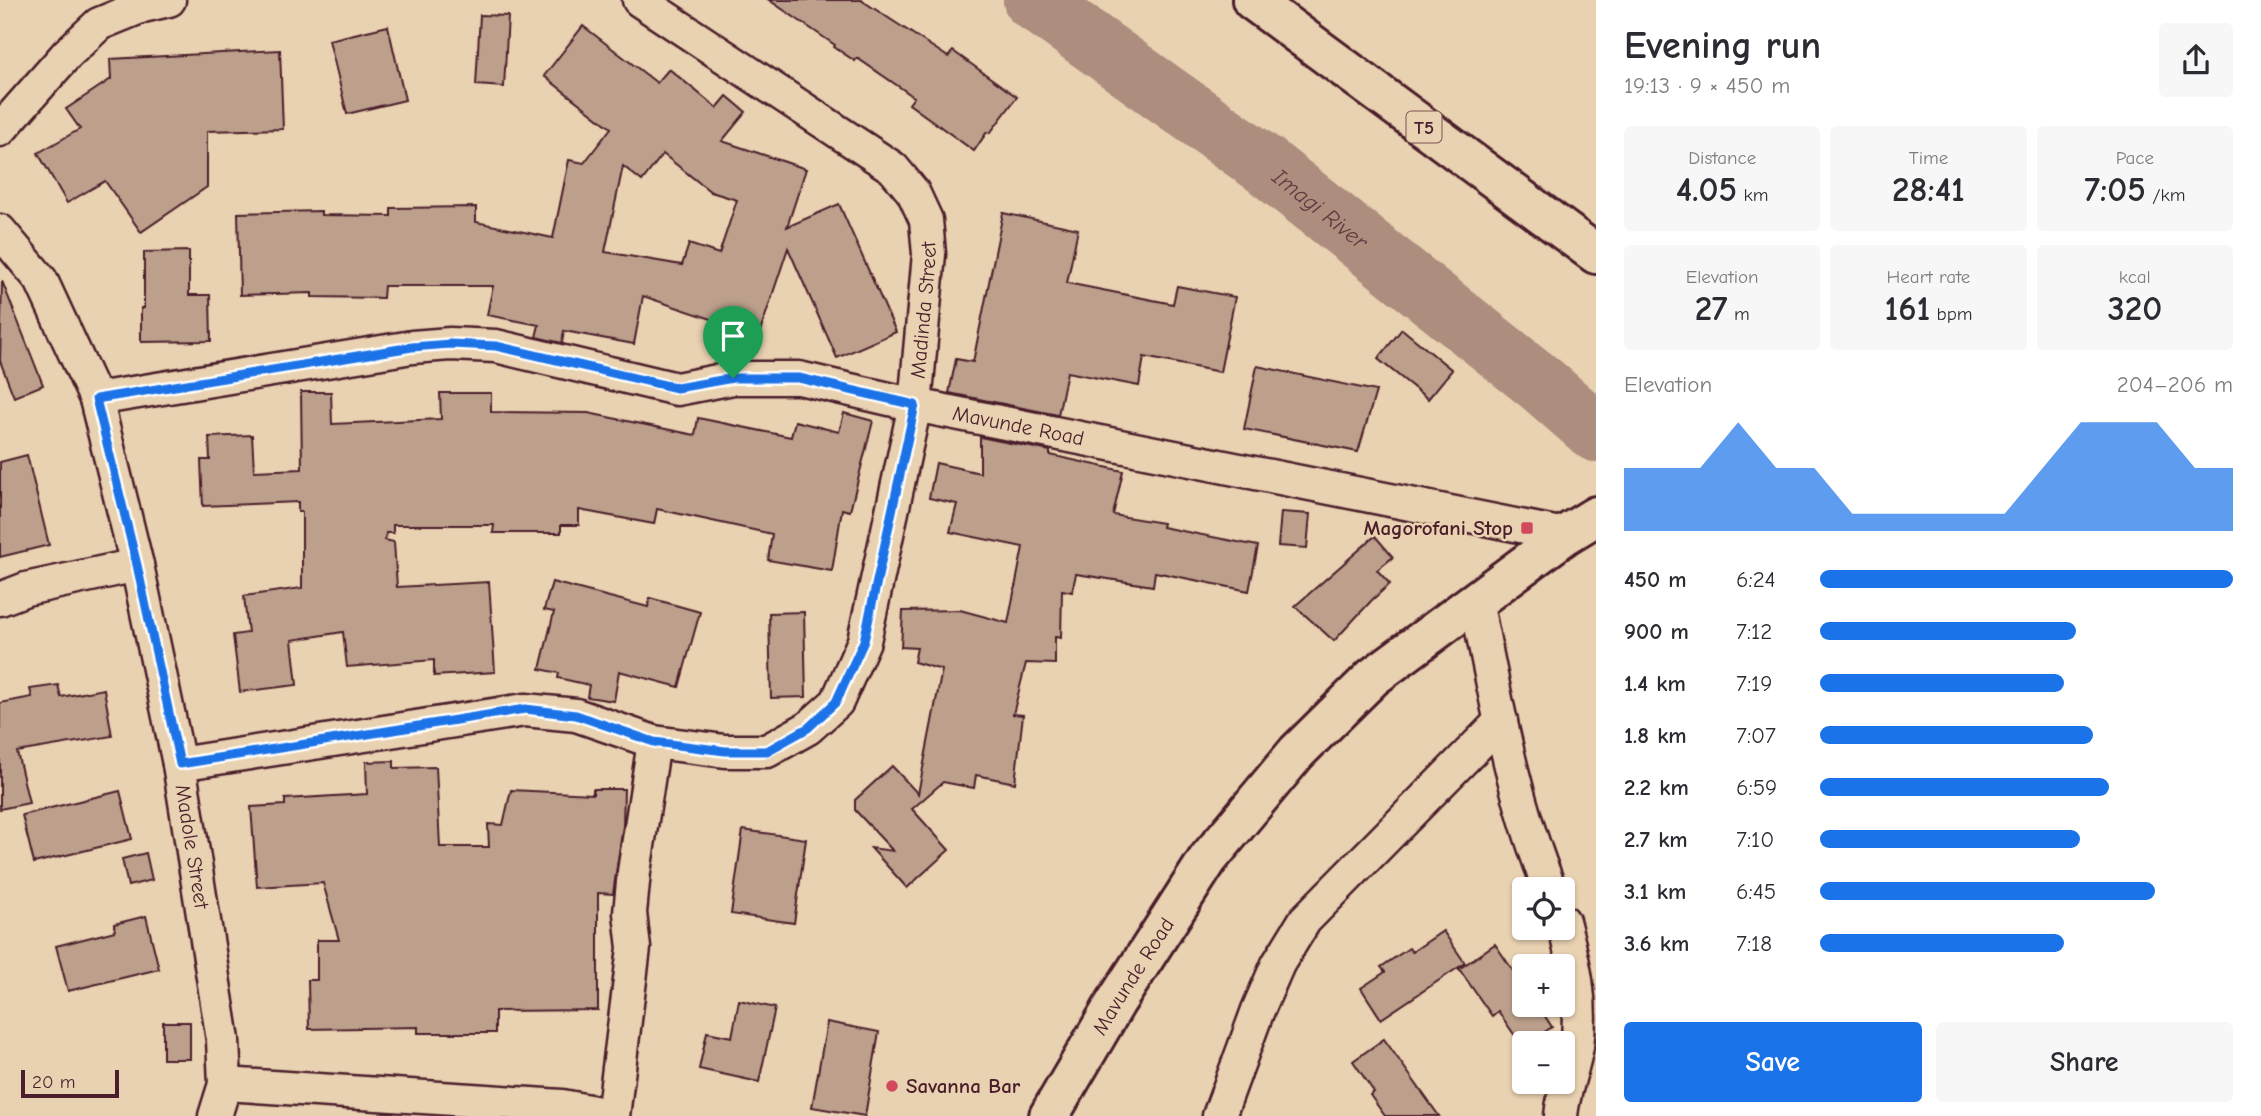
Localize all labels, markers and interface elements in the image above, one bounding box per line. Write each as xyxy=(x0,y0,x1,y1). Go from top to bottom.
button: share xyxy=(2159,23,2233,97)
text: Evening run xyxy=(1624,24,1821,68)
text: 19:13 · 9 × 450 m xyxy=(1624,72,1790,99)
road number: T5 xyxy=(1406,111,1442,142)
text: Distance xyxy=(1688,147,1756,169)
text: Time xyxy=(1909,147,1948,169)
text: Pace xyxy=(2116,147,2154,169)
water label: Imagi River xyxy=(1266,162,1374,256)
text: 4.05 xyxy=(1676,169,1737,210)
text: 28:41 xyxy=(1892,169,1965,210)
text: 7:05 xyxy=(2084,169,2146,210)
text: km xyxy=(1737,184,1768,206)
text: /km xyxy=(2146,184,2185,206)
street label: Madinda Street xyxy=(905,239,941,380)
text: Elevation xyxy=(1686,266,1759,288)
text: Heart rate xyxy=(1887,266,1970,288)
text: kcal xyxy=(2119,266,2151,288)
text: 27 xyxy=(1695,288,1728,329)
text: 161 xyxy=(1884,288,1930,329)
text: 320 xyxy=(2107,288,2162,329)
text: m xyxy=(1728,303,1750,325)
text: bpm xyxy=(1930,303,1973,325)
pin xyxy=(703,306,763,378)
icon: arrive xyxy=(714,317,752,355)
text: Elevation xyxy=(1624,371,1712,398)
text: 204–206 m xyxy=(2117,371,2233,398)
street label: Mavunde Road xyxy=(950,401,1086,451)
place label: Magorofani Stop xyxy=(1364,516,1513,540)
marker: Magorofani Stop xyxy=(1519,520,1535,536)
text: 450 m xyxy=(1624,566,1687,593)
text: 6:24 xyxy=(1736,566,1776,593)
text: 900 m xyxy=(1624,618,1689,645)
text: 7:12 xyxy=(1736,618,1772,645)
text: 1.4 km xyxy=(1624,670,1686,697)
text: 7:19 xyxy=(1736,670,1772,697)
text: 1.8 km xyxy=(1624,722,1687,749)
text: 7:07 xyxy=(1736,722,1776,749)
text: 2.2 km xyxy=(1624,774,1689,801)
text: 6:59 xyxy=(1736,774,1777,801)
street label: Madole Street xyxy=(170,783,214,911)
text: 2.7 km xyxy=(1624,826,1688,853)
text: 7:10 xyxy=(1736,826,1774,853)
map controls xyxy=(1512,877,1575,1094)
button: locate xyxy=(1512,877,1575,940)
text: 3.1 km xyxy=(1624,878,1686,905)
text: 6:45 xyxy=(1736,878,1776,905)
street label: Mavunde Road xyxy=(1087,913,1179,1039)
text: 3.6 km xyxy=(1624,930,1689,957)
text: 7:18 xyxy=(1736,930,1772,957)
button: + xyxy=(1512,954,1575,1017)
button: Save xyxy=(1624,1022,1922,1102)
button: Share xyxy=(1936,1022,2233,1102)
button: − xyxy=(1512,1031,1575,1094)
scale bar xyxy=(21,1067,119,1099)
text: 20 m xyxy=(32,1071,76,1093)
place label: Savanna Bar xyxy=(906,1074,1021,1098)
marker: Savanna Bar xyxy=(884,1078,900,1094)

